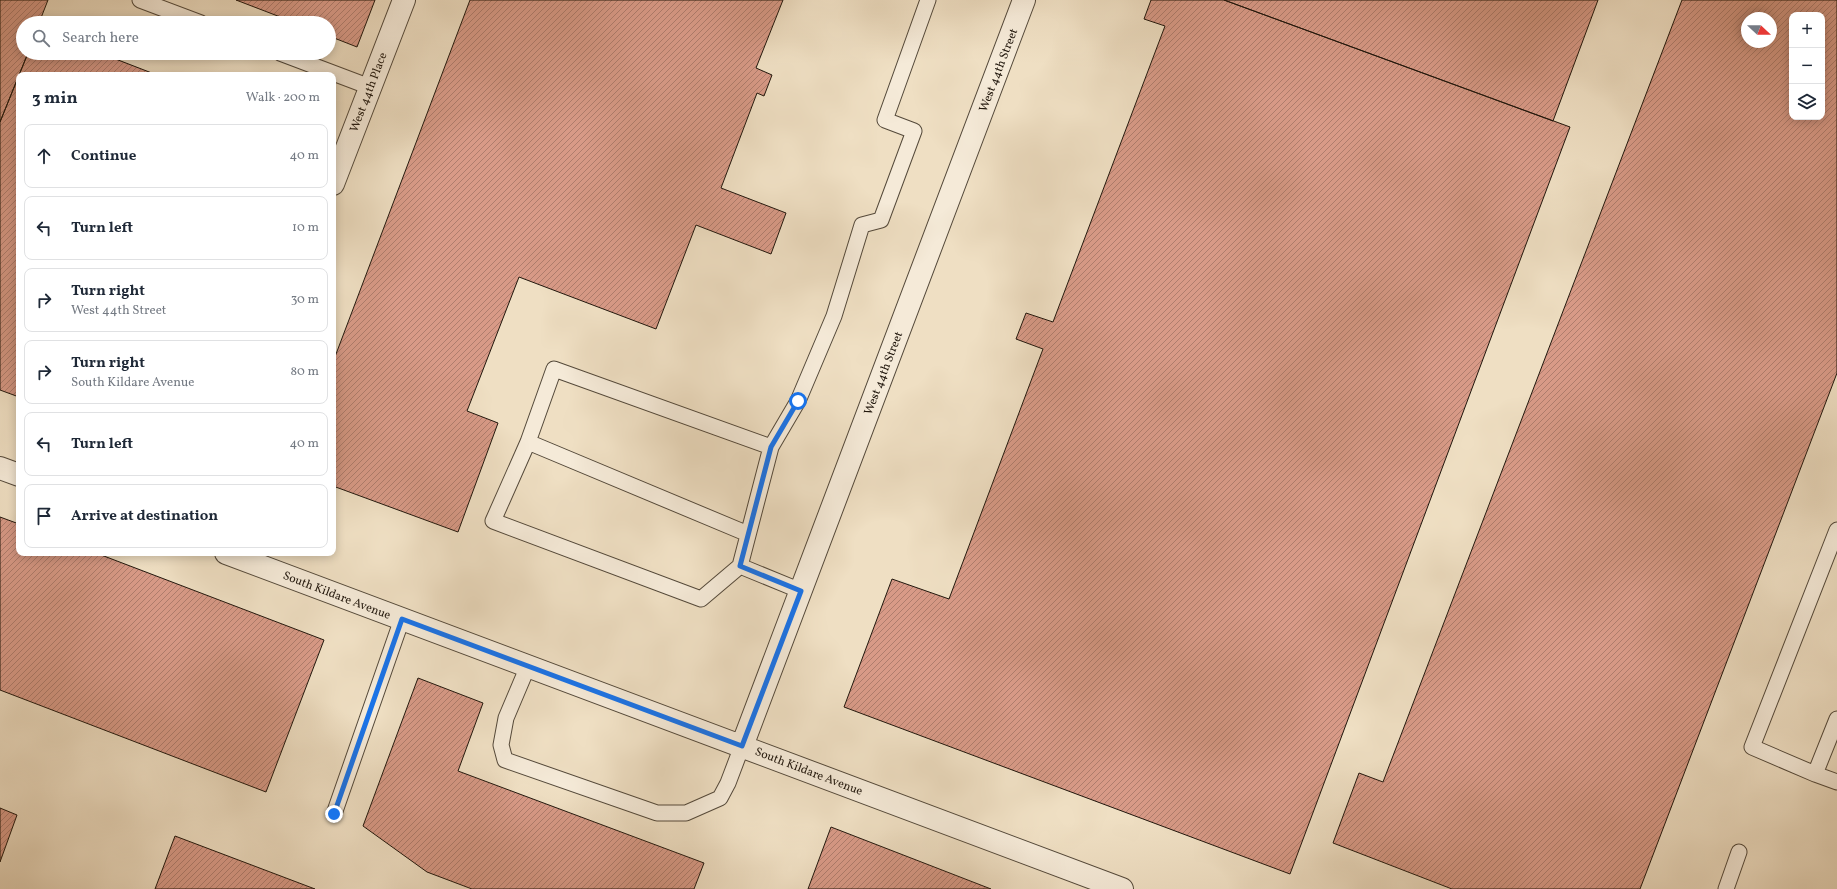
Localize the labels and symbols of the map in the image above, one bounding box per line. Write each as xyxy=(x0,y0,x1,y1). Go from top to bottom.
north arrow xyxy=(1741,12,1777,48)
street label: West 44th Street xyxy=(976,26,1022,114)
street label: West 44th Place xyxy=(346,50,392,135)
street label: West 44th Street xyxy=(861,329,907,417)
route start xyxy=(789,392,807,410)
street label: South Kildare Avenue xyxy=(281,568,393,624)
street label: South Kildare Avenue xyxy=(753,744,865,800)
route end xyxy=(325,805,343,823)

